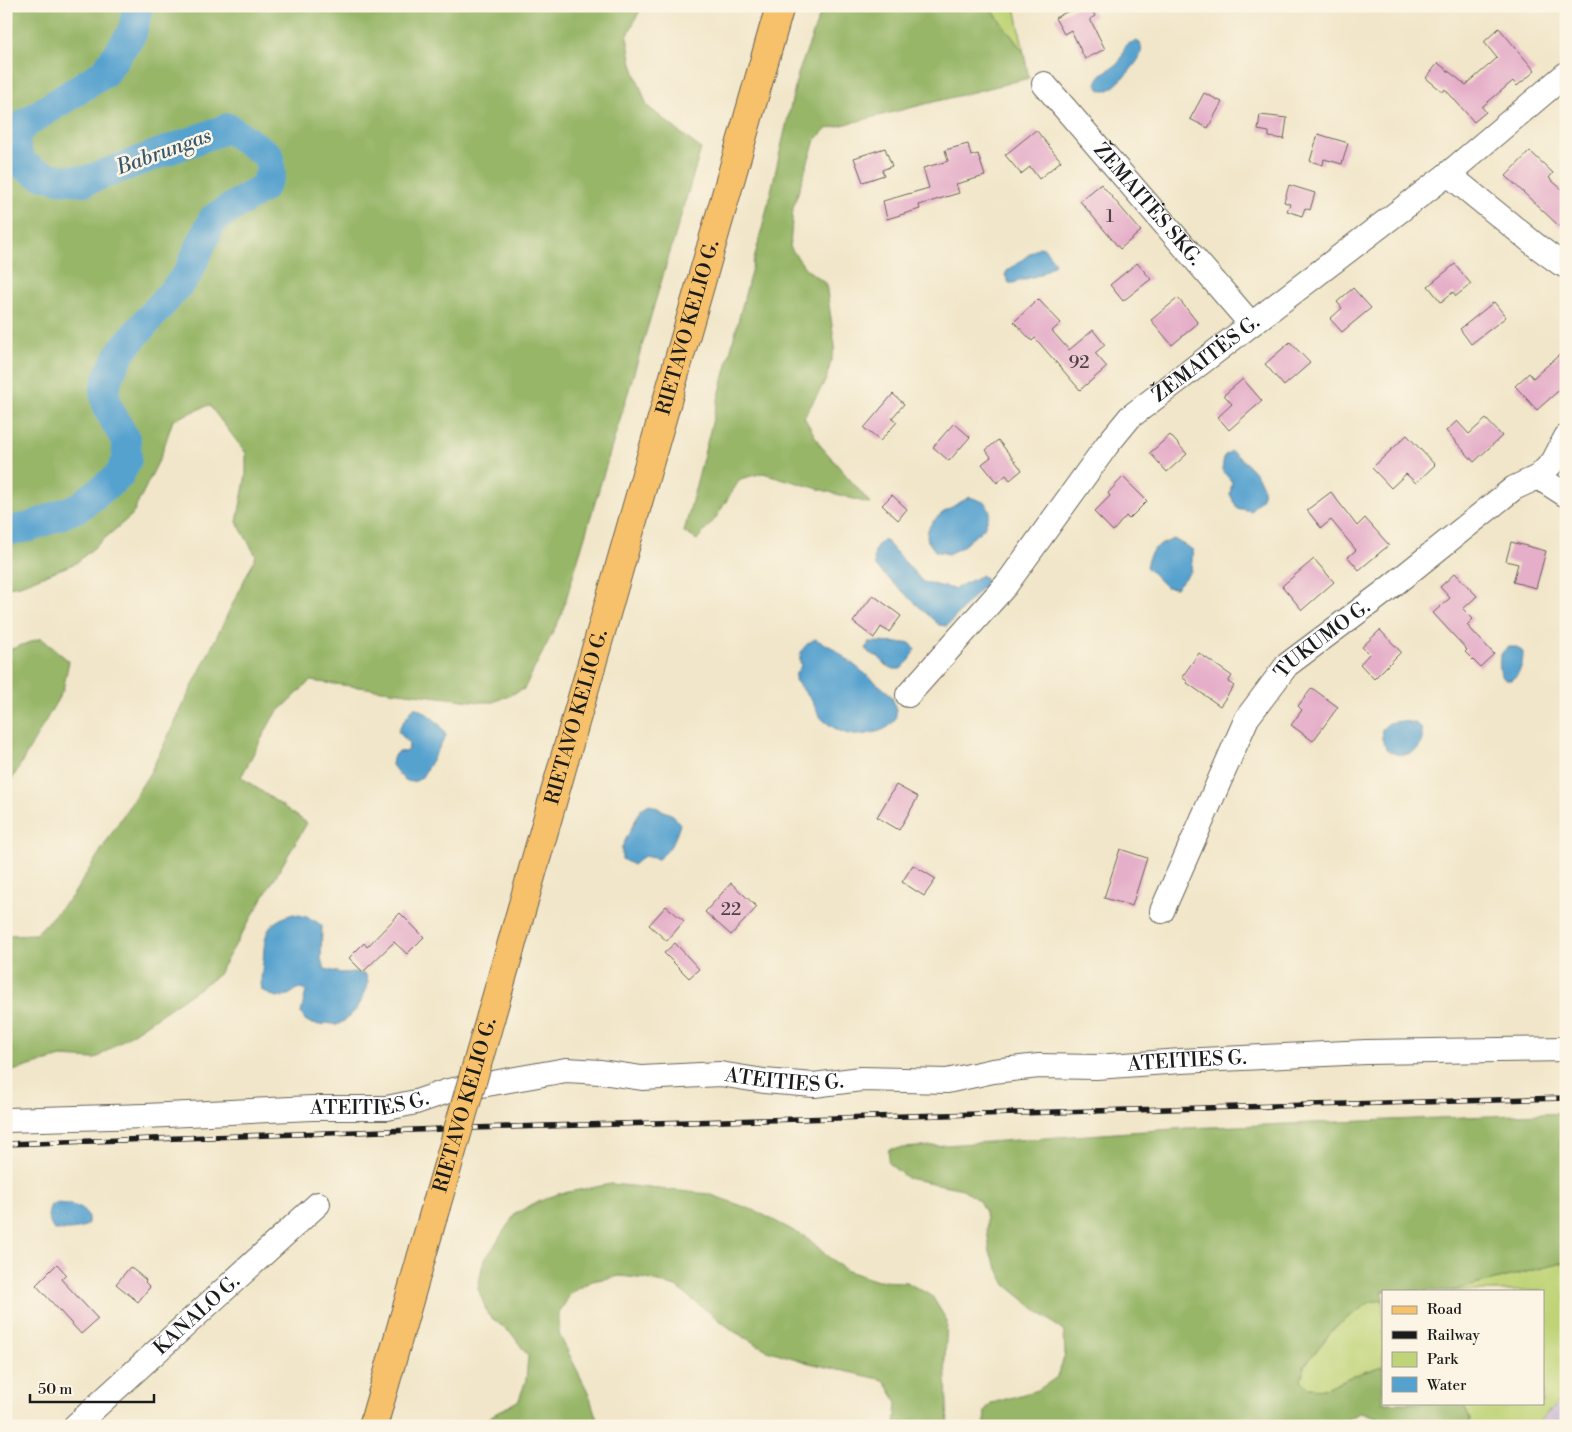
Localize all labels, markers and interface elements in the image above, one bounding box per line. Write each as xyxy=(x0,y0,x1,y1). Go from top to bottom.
water label: Babrungas xyxy=(112,123,215,182)
street label: ŽEMAITĖS SKG. xyxy=(1088,137,1208,271)
house number: 1 xyxy=(1106,205,1114,228)
street label: RIETAVO KELIO G. xyxy=(651,237,725,418)
street label: ŽEMAITĖS G. xyxy=(1147,310,1265,408)
house number: 92 xyxy=(1068,351,1090,374)
street label: TUKUMO G. xyxy=(1269,594,1375,683)
street label: RIETAVO KELIO G. xyxy=(540,626,613,808)
house number: 22 xyxy=(721,898,741,921)
street label: RIETAVO KELIO G. xyxy=(428,1015,502,1196)
street label: ATEITIES G. xyxy=(1126,1045,1247,1077)
street label: ATEITIES G. xyxy=(722,1062,845,1098)
street label: ATEITIES G. xyxy=(309,1086,432,1122)
street label: KANALO G. xyxy=(148,1269,245,1360)
legend xyxy=(1382,1290,1544,1404)
text: Road xyxy=(1427,1300,1462,1319)
text: Railway xyxy=(1427,1326,1481,1345)
text: Park xyxy=(1427,1350,1459,1369)
scale bar xyxy=(30,1372,154,1404)
text: Water xyxy=(1426,1376,1467,1395)
text: 50 m xyxy=(38,1380,72,1399)

